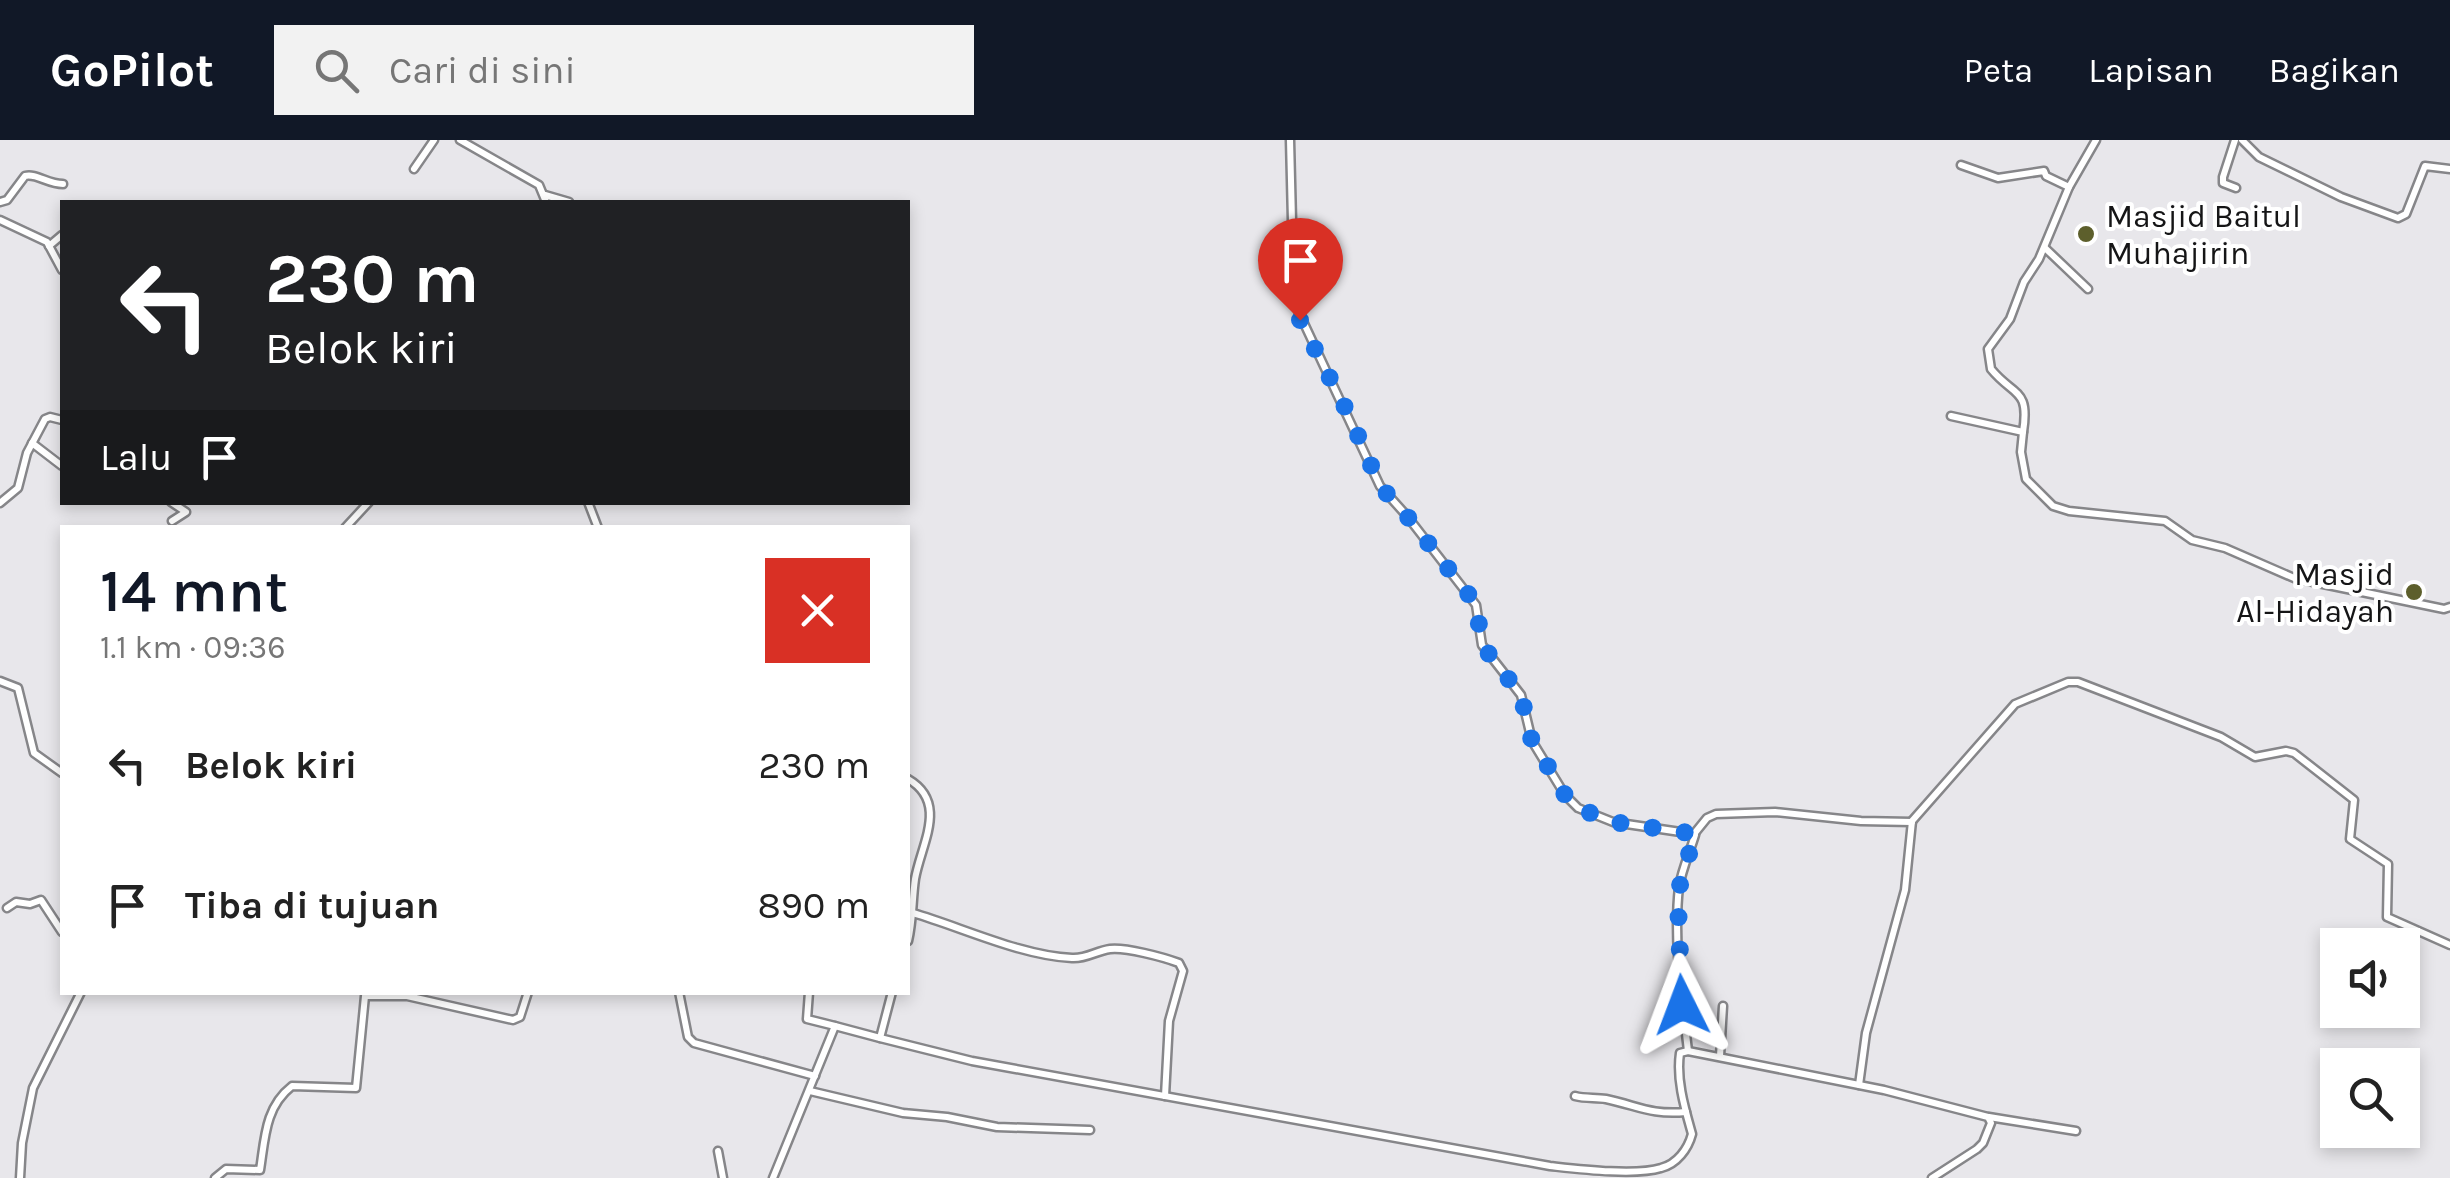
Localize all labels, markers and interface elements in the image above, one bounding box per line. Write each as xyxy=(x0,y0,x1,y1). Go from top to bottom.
search box xyxy=(274,25,974,115)
text: GoPilot xyxy=(50,42,214,98)
icon: search xyxy=(309,43,364,98)
text: Cari di sini xyxy=(389,48,576,93)
text: Peta xyxy=(1964,50,2033,91)
text: Lapisan xyxy=(2088,50,2214,91)
text: Bagikan xyxy=(2269,50,2400,91)
place label: Masjid Baitul Muhajirin xyxy=(2106,198,2301,272)
pin xyxy=(1258,218,1343,321)
marker: Masjid Baitul Muhajirin xyxy=(2075,223,2097,245)
icon: arrive xyxy=(1273,233,1328,288)
text: 230 m xyxy=(265,238,479,320)
icon: left xyxy=(100,240,230,370)
text: Belok kiri xyxy=(265,322,458,374)
icon: arrive xyxy=(192,430,247,485)
text: Lalu xyxy=(100,435,172,480)
text: 14 mnt xyxy=(100,556,288,626)
place label: Masjid Al-Hidayah xyxy=(2236,556,2394,630)
button: close xyxy=(765,558,870,663)
marker: Masjid Al-Hidayah xyxy=(2403,581,2425,603)
text: 1.1 km · 09:36 xyxy=(100,629,286,666)
icon: left xyxy=(100,738,155,793)
text: Belok kiri xyxy=(185,743,357,788)
text: 230 m xyxy=(758,743,870,788)
icon: arrive xyxy=(100,878,155,933)
text: Tiba di tujuan xyxy=(185,883,440,928)
text: 890 m xyxy=(757,883,870,928)
map controls xyxy=(2320,928,2420,1148)
button: sound xyxy=(2320,928,2420,1028)
position arrow xyxy=(1630,953,1734,1057)
button: search xyxy=(2320,1048,2420,1148)

